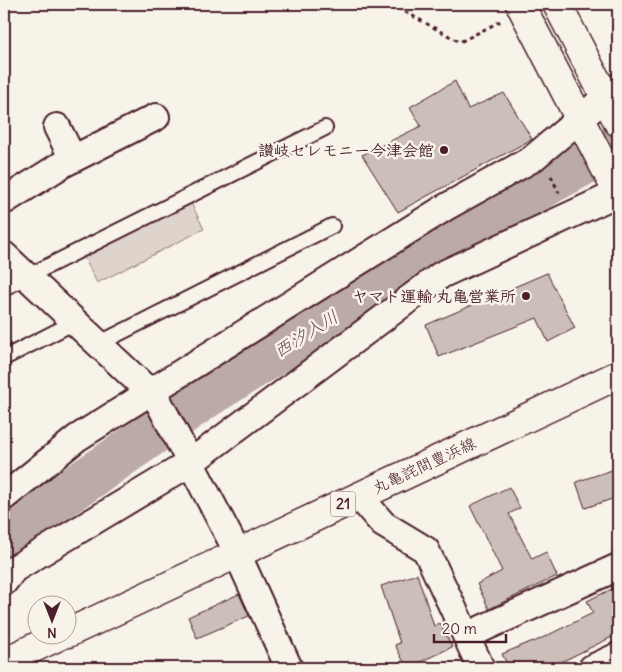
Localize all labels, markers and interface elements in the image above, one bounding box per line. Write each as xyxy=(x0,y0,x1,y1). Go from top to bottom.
place label: 讃岐セレモニー今津会館 xyxy=(258,140,434,160)
marker: 讃岐セレモニー今津会館 xyxy=(438,144,450,156)
place label: ヤマト運輸 丸亀営業所 xyxy=(352,286,516,306)
marker: ヤマト運輸 丸亀営業所 xyxy=(520,290,532,302)
water label: 西汐入川 xyxy=(269,305,342,362)
street label: 丸亀詫間豊浜線 xyxy=(369,432,479,498)
road number: 21 xyxy=(330,492,356,516)
north arrow xyxy=(28,594,78,644)
scale bar xyxy=(434,612,507,644)
text: 20 m xyxy=(442,619,477,638)
text: N xyxy=(47,624,57,642)

